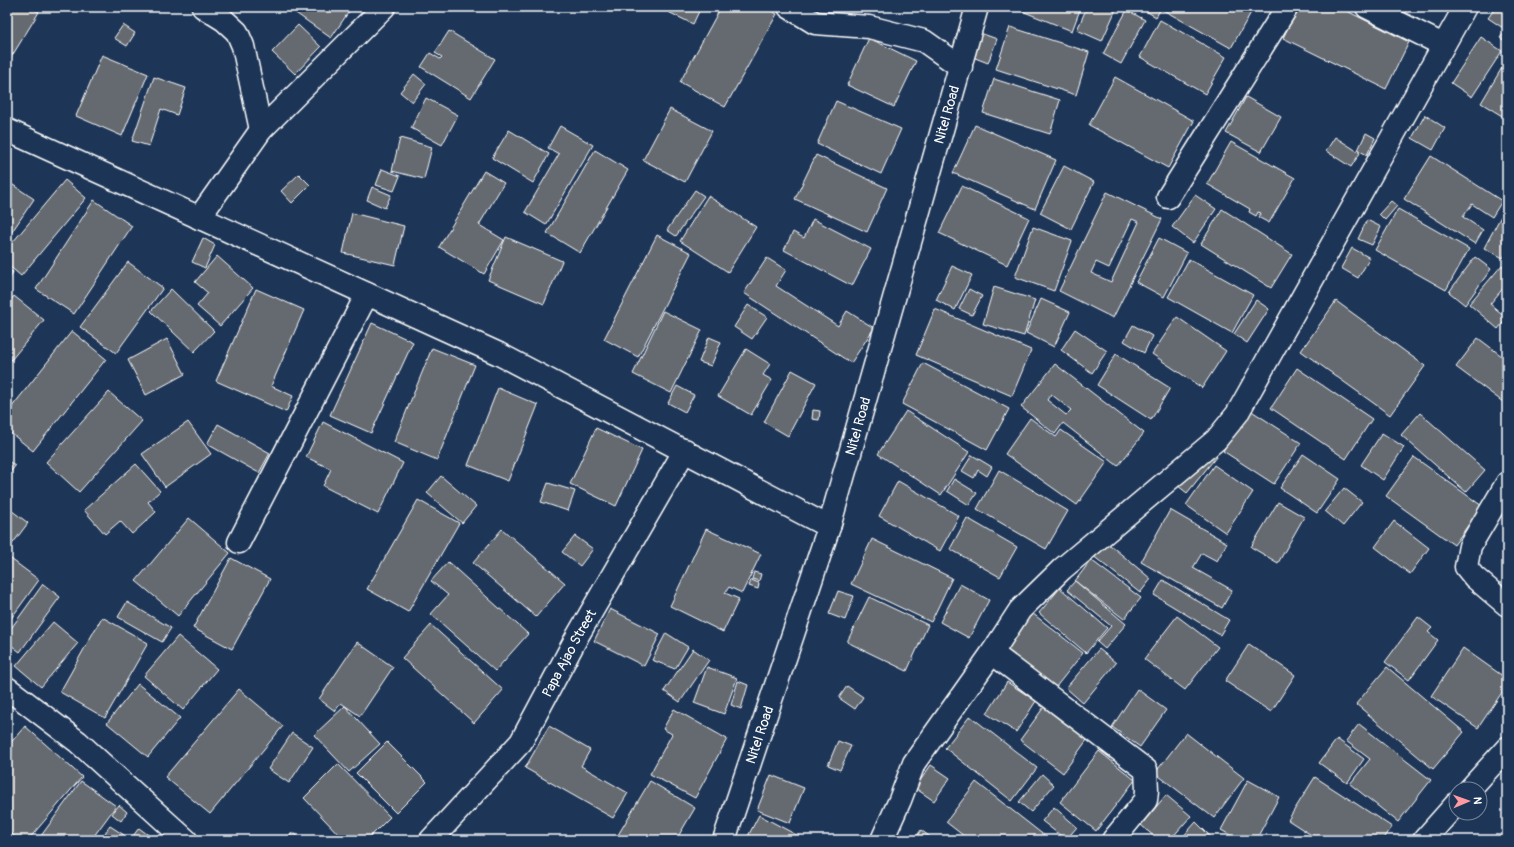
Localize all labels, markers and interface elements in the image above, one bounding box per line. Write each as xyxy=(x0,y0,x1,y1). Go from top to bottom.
street label: Nitel Road xyxy=(930,83,963,146)
street label: Nitel Road xyxy=(841,395,874,457)
street label: Papa Ajao Street xyxy=(538,606,600,700)
street label: Nitel Road xyxy=(742,704,777,766)
north arrow xyxy=(1448,781,1488,821)
text: N xyxy=(1471,797,1484,805)

